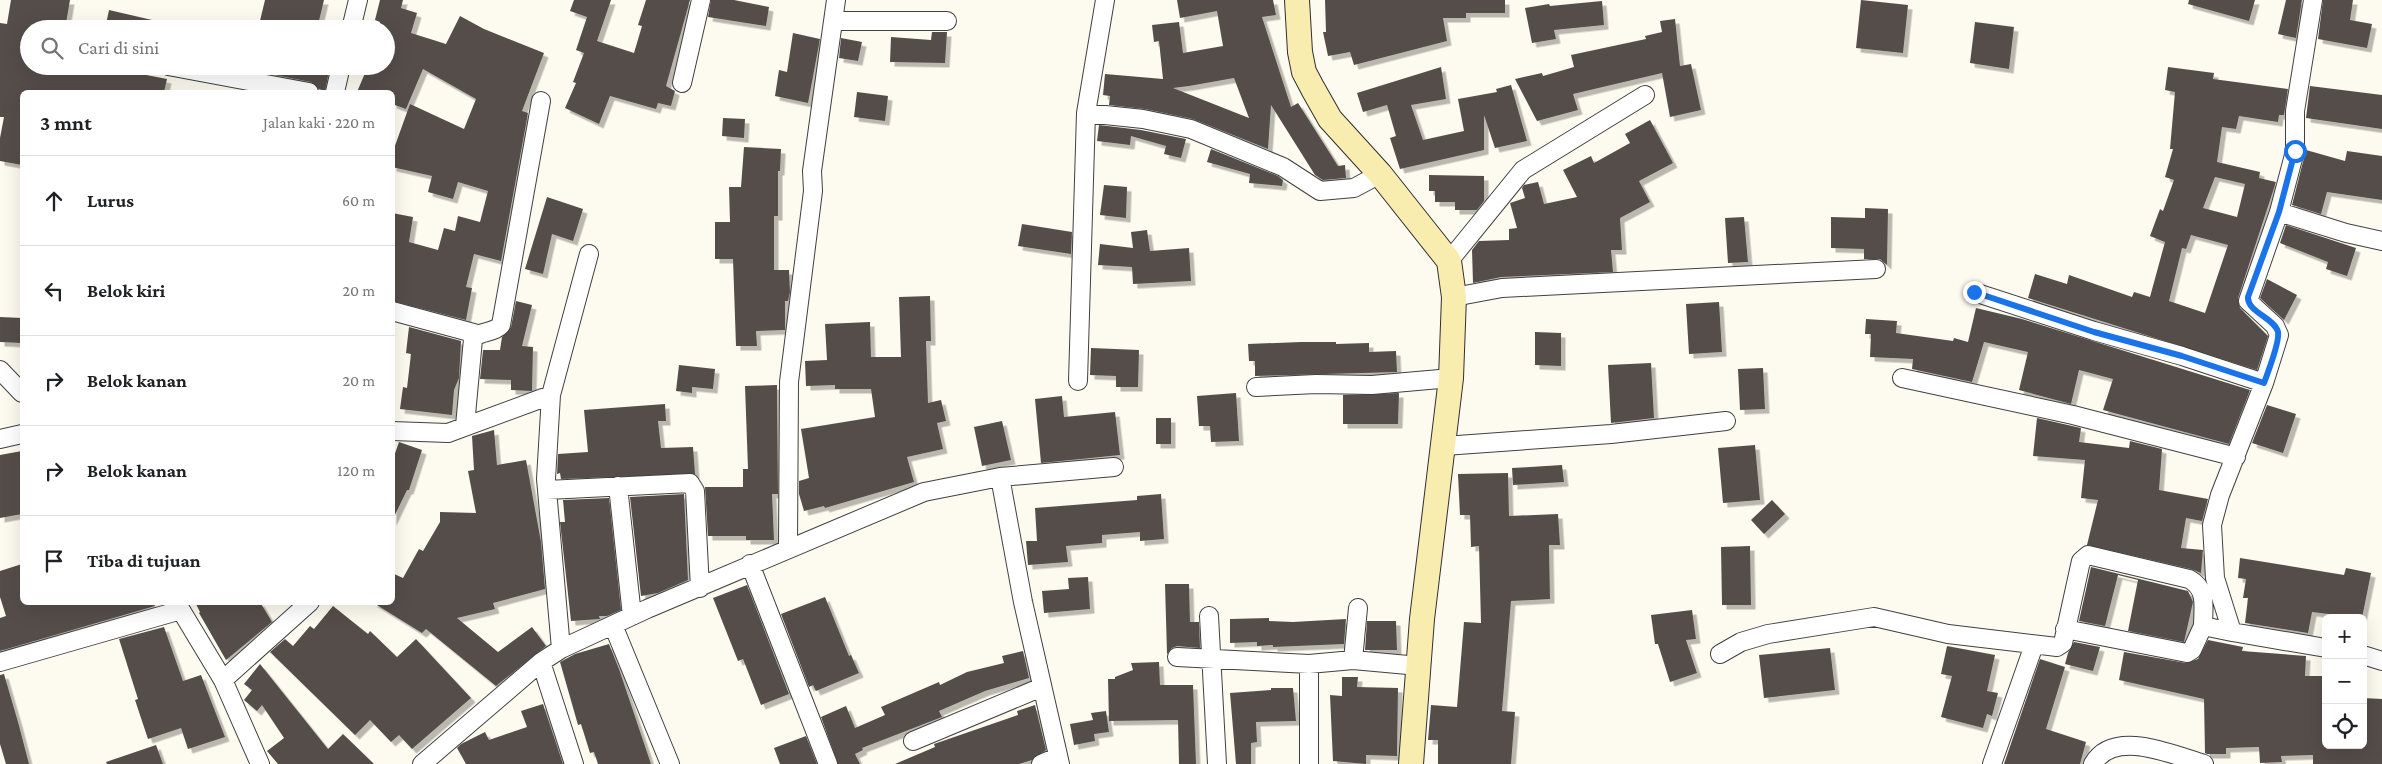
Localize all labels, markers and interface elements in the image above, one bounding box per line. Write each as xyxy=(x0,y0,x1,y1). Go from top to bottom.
search box xyxy=(20,20,395,75)
icon: search xyxy=(38,34,66,62)
text: Cari di sini xyxy=(78,37,159,58)
text: 3 mnt xyxy=(40,111,92,135)
text: Jalan kaki · 220 m xyxy=(263,114,375,131)
route start xyxy=(2284,140,2307,163)
icon: ahead xyxy=(40,187,68,215)
text: Lurus xyxy=(87,190,134,211)
text: 60 m xyxy=(342,192,375,209)
icon: left xyxy=(40,277,68,305)
text: Belok kiri xyxy=(87,280,165,301)
route end xyxy=(1963,281,1986,304)
text: 20 m xyxy=(342,282,375,299)
icon: right xyxy=(40,367,68,395)
text: Belok kanan xyxy=(87,370,187,391)
text: 20 m xyxy=(342,372,375,389)
icon: right xyxy=(40,457,68,485)
text: Belok kanan xyxy=(87,460,187,481)
text: 120 m xyxy=(337,462,375,479)
icon: arrive xyxy=(40,547,68,575)
text: Tiba di tujuan xyxy=(87,550,201,571)
map controls xyxy=(2322,614,2367,749)
button: + xyxy=(2322,614,2367,659)
button: − xyxy=(2322,659,2367,704)
button: locate xyxy=(2322,704,2367,749)

